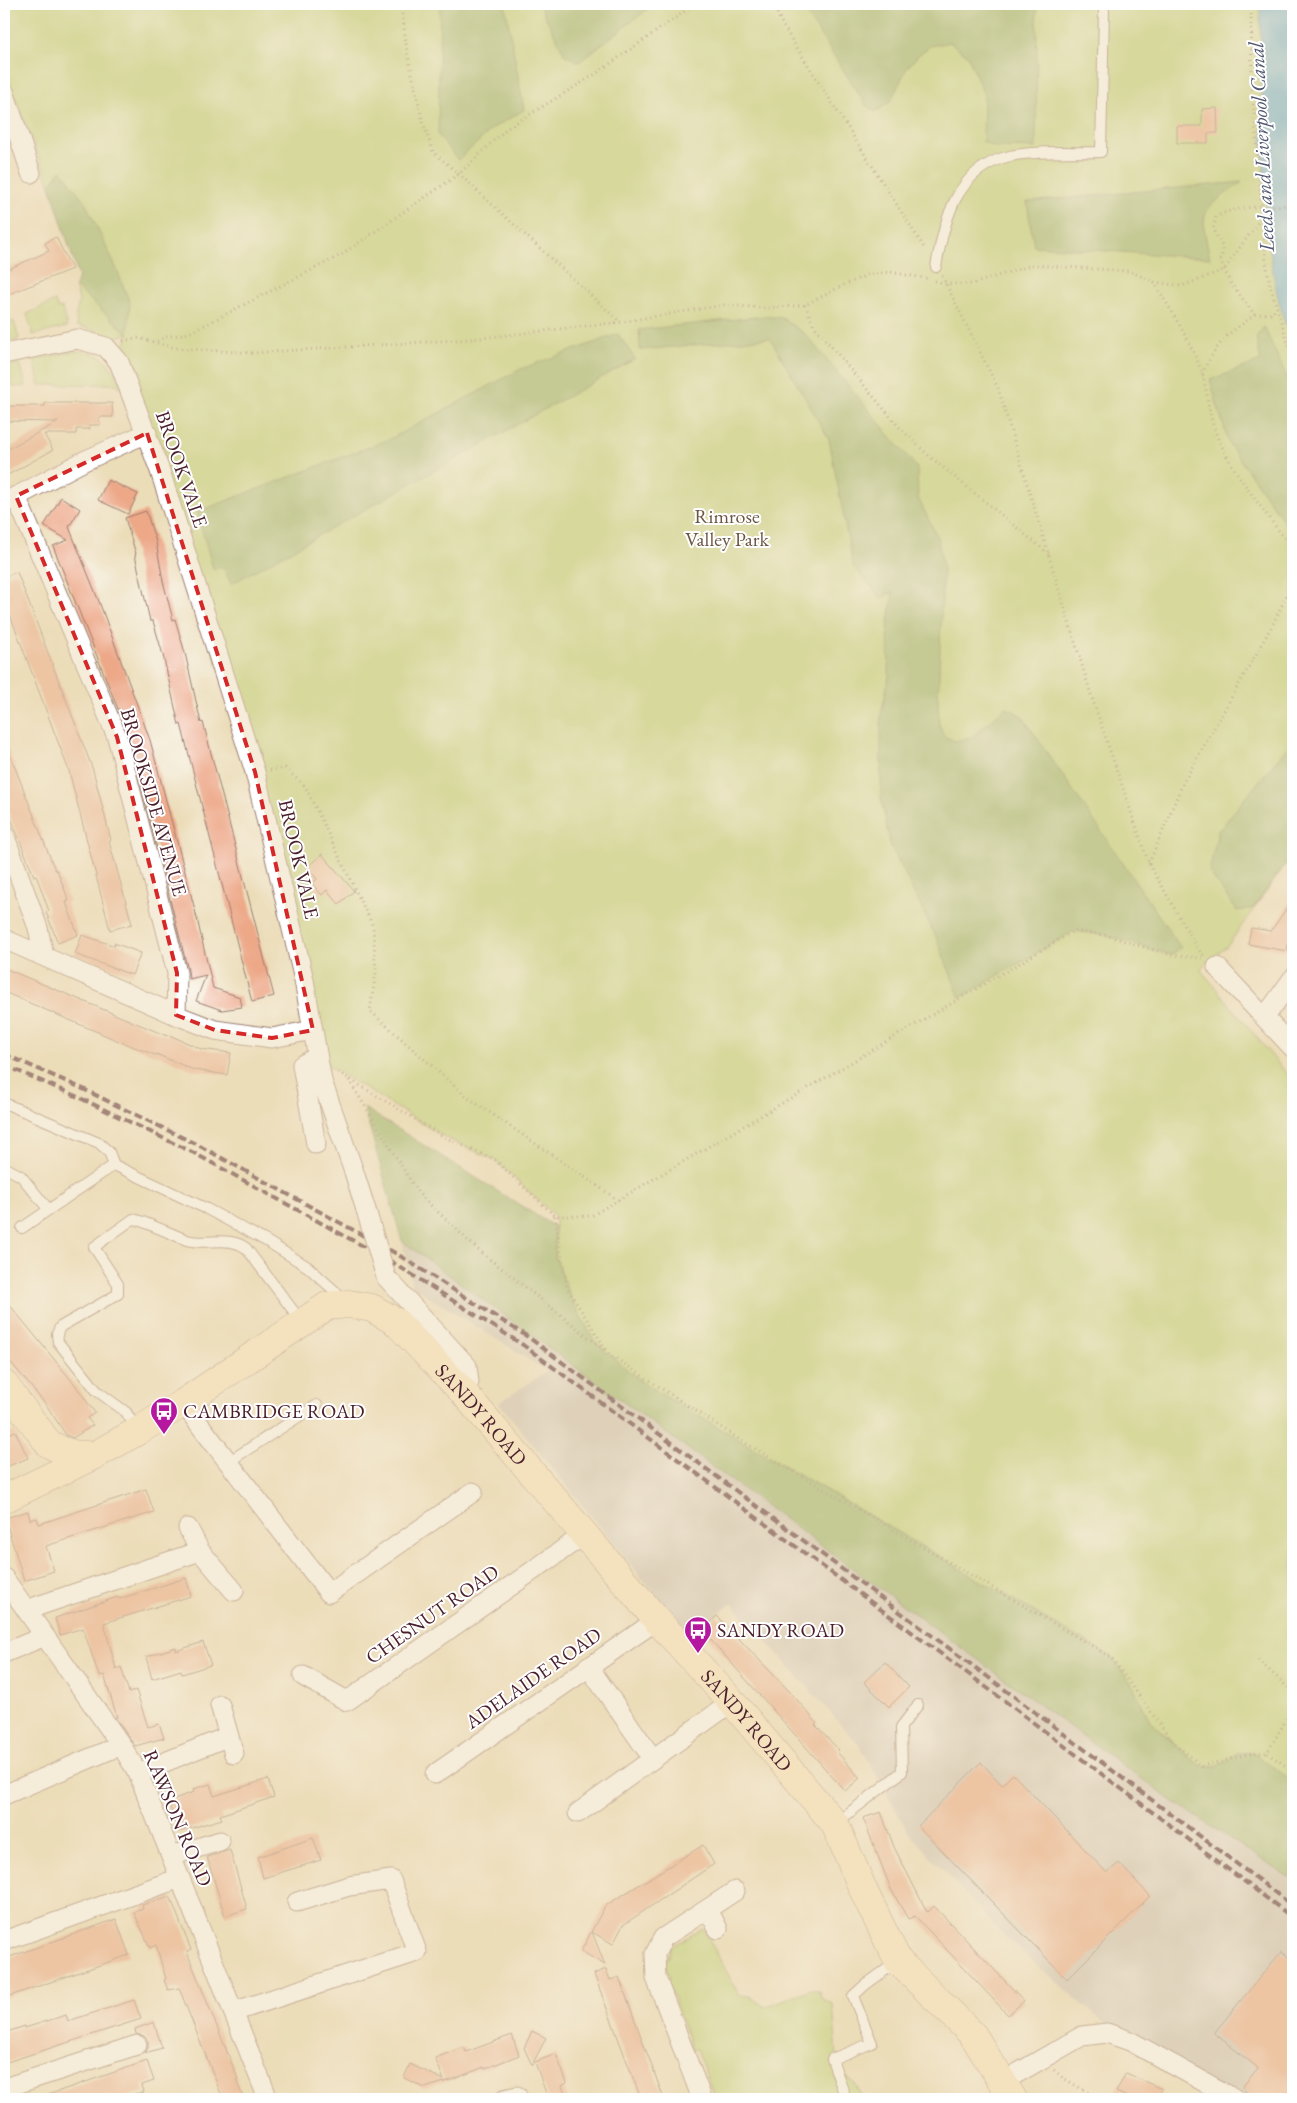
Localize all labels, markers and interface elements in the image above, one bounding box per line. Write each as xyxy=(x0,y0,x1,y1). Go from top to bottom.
water label: Leeds and Liverpool Canal xyxy=(1242,40,1280,254)
street label: BROOK VALE xyxy=(150,407,214,531)
park label: Rimrose Valley Park xyxy=(685,503,769,552)
street label: BROOKSIDE AVENUE xyxy=(115,705,193,899)
street label: BROOK VALE xyxy=(273,797,325,921)
street label: SANDY ROAD xyxy=(430,1358,533,1471)
bus stop icon: CAMBRIDGE ROAD xyxy=(149,1396,179,1435)
place label: CAMBRIDGE ROAD xyxy=(183,1398,365,1424)
street label: CHESNUT ROAD xyxy=(360,1558,504,1670)
bus stop icon: SANDY ROAD xyxy=(683,1615,713,1654)
place label: SANDY ROAD xyxy=(717,1617,844,1643)
street label: ADELAIDE ROAD xyxy=(459,1621,606,1735)
street label: SANDY ROAD xyxy=(695,1664,798,1777)
street label: RAWSON ROAD xyxy=(137,1746,219,1890)

